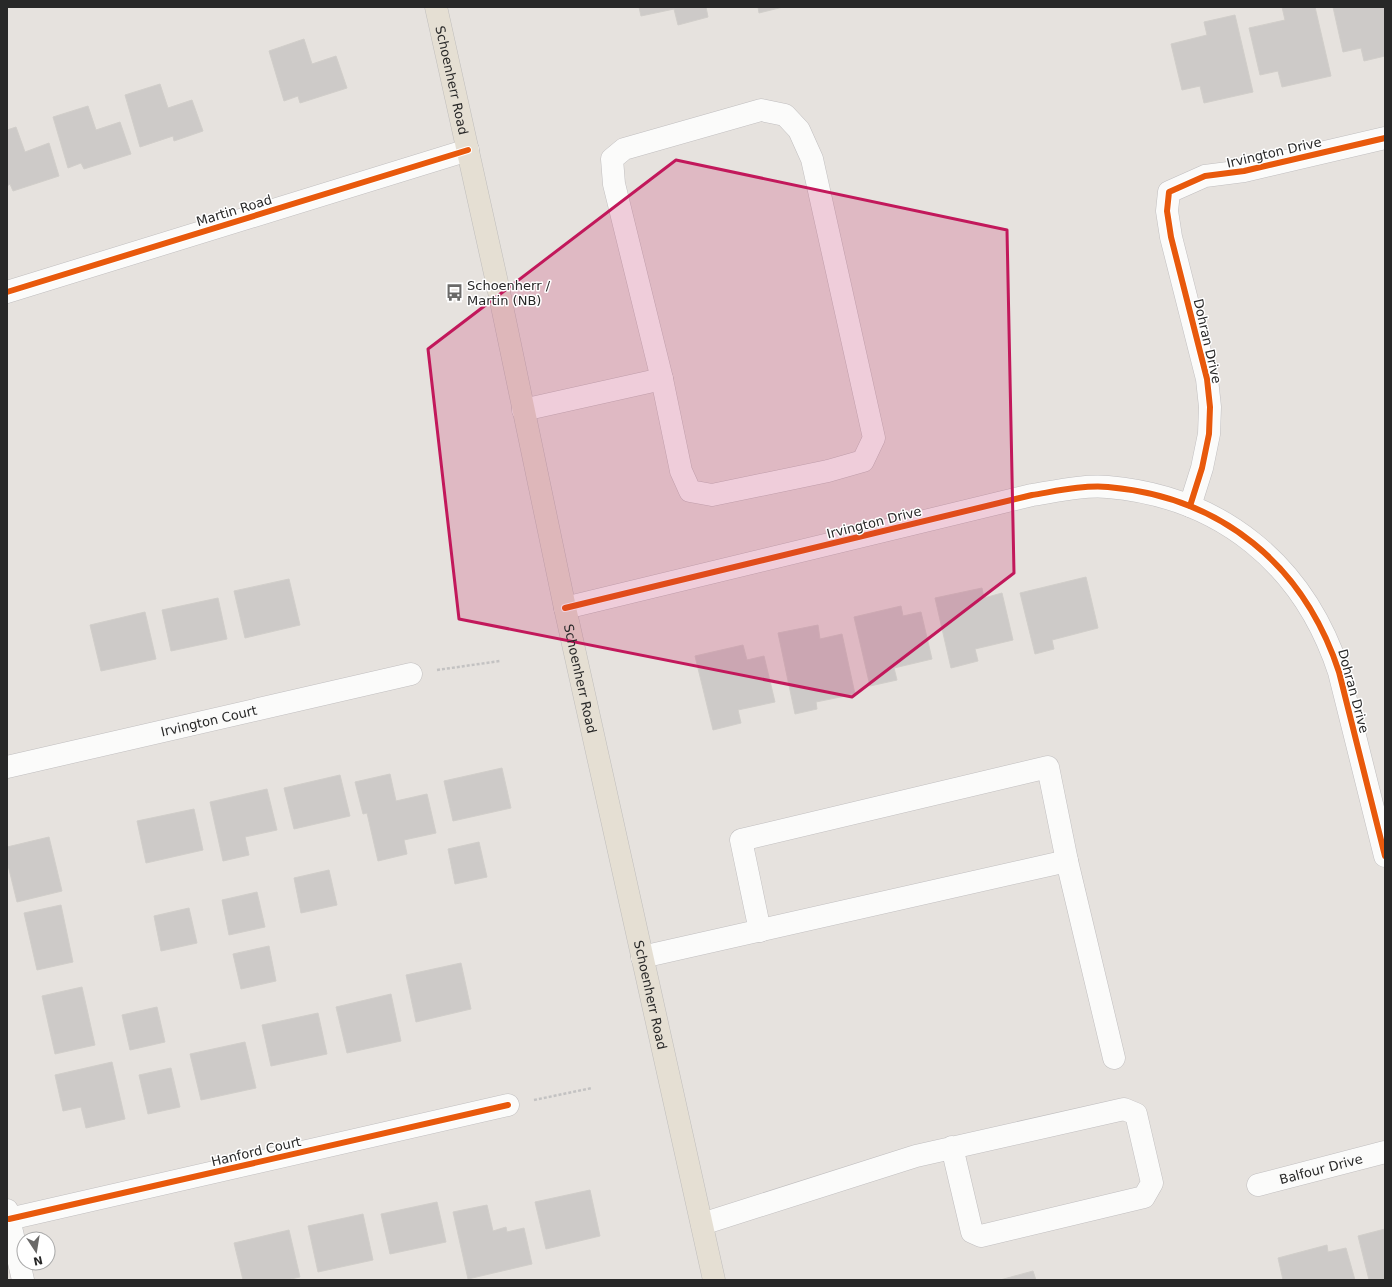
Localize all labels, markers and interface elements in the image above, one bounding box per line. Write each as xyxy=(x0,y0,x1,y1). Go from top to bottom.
street label: Schoenherr Road xyxy=(432,24,471,136)
street label: Irvington Drive xyxy=(1225,134,1323,171)
street label: Martin Road xyxy=(195,192,274,229)
place label: Schoenherr / Martin (NB) xyxy=(467,278,551,308)
bus stop icon: Schoenherr / Martin (NB) xyxy=(444,282,464,302)
street label: Dohran Drive xyxy=(1190,297,1225,385)
street label: Irvington Drive xyxy=(825,503,923,542)
street label: Schoenherr Road xyxy=(561,623,600,735)
street label: Dohran Drive xyxy=(1335,647,1372,735)
street label: Irvington Court xyxy=(159,703,258,739)
street label: Schoenherr Road xyxy=(631,939,670,1051)
street label: Hanford Court xyxy=(210,1134,302,1169)
street label: Balfour Drive xyxy=(1278,1151,1364,1187)
north arrow xyxy=(16,1231,56,1271)
text: N xyxy=(32,1253,44,1268)

